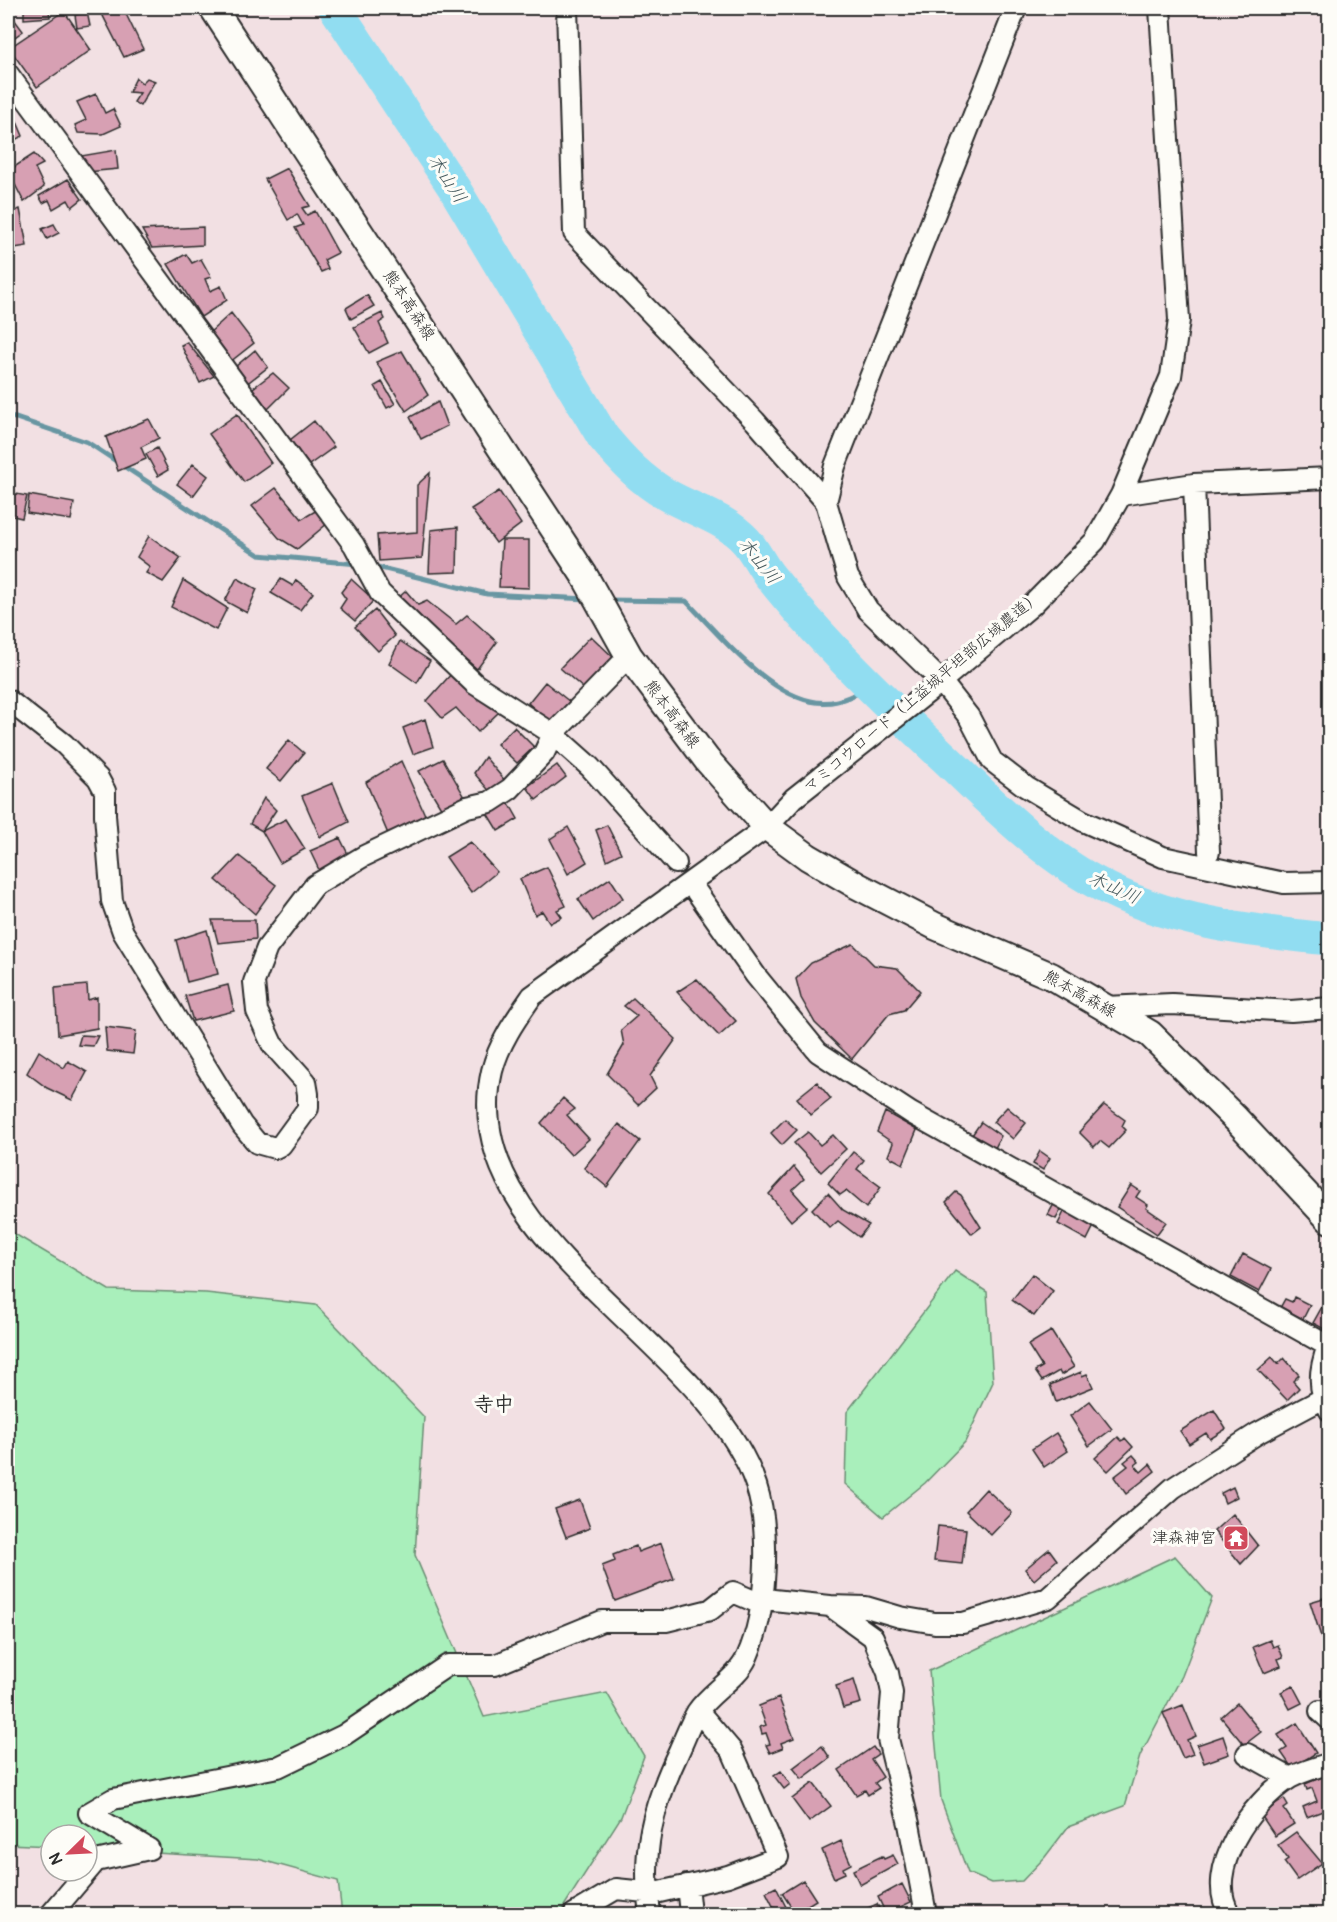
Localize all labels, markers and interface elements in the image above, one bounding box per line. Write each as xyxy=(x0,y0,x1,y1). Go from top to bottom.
water label: 木山川 xyxy=(423,150,471,208)
street label: 熊本高森線 xyxy=(379,266,439,344)
water label: 木山川 xyxy=(733,533,785,589)
street label: マミコウロード（上益城平坦部広域農道） xyxy=(799,587,1045,797)
street label: 熊本高森線 xyxy=(640,676,704,752)
water label: 木山川 xyxy=(1085,867,1143,909)
street label: 熊本高森線 xyxy=(1040,966,1120,1022)
district label: 寺中 xyxy=(474,1392,514,1417)
temple icon: 津森神宮 xyxy=(1221,1523,1251,1553)
place label: 津森神宮 xyxy=(1152,1528,1216,1548)
north arrow xyxy=(39,1823,99,1883)
text: N xyxy=(45,1850,68,1868)

